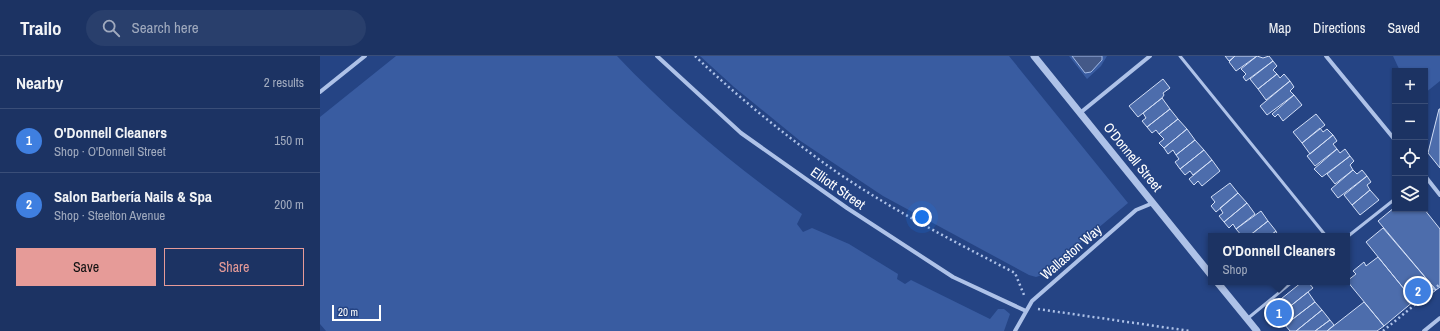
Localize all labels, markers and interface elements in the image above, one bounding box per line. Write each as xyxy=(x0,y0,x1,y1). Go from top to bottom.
search box xyxy=(86,10,366,46)
text: Trailo xyxy=(20,15,62,41)
icon: search xyxy=(100,17,122,39)
text: Search here xyxy=(132,17,199,38)
text: Map xyxy=(1269,19,1291,37)
text: Directions xyxy=(1313,19,1365,37)
text: Saved xyxy=(1387,19,1420,37)
map controls xyxy=(1392,68,1428,212)
button: + xyxy=(1392,68,1428,104)
text: Nearby xyxy=(16,71,63,94)
text: 2 results xyxy=(264,74,304,91)
button: − xyxy=(1392,104,1428,140)
street label: O'Donnell Street xyxy=(1100,119,1166,195)
text: O'Donnell Cleaners xyxy=(54,122,167,143)
text: 1 xyxy=(26,132,32,149)
text: 150 m xyxy=(274,132,304,149)
button: locate xyxy=(1392,140,1428,176)
text: Shop · O'Donnell Street xyxy=(54,143,166,160)
street label: Elliott Street xyxy=(807,163,869,213)
button: layers xyxy=(1392,176,1428,212)
text: Salon Barbería Nails & Spa xyxy=(54,186,212,207)
text: 2 xyxy=(26,196,32,213)
text: 200 m xyxy=(274,196,304,213)
text: Shop · Steelton Avenue xyxy=(54,207,165,224)
your location xyxy=(912,207,932,227)
street label: Wallaston Way xyxy=(1037,220,1106,284)
popup xyxy=(1208,233,1350,285)
text: O'Donnell Cleaners xyxy=(1223,240,1335,261)
button: Save xyxy=(16,248,156,286)
button: Share xyxy=(164,248,304,286)
text: Shop xyxy=(1223,261,1247,278)
pin: 2 xyxy=(1405,276,1431,306)
pin: 1 xyxy=(1266,298,1292,328)
scale bar xyxy=(332,303,381,322)
text: 20 m xyxy=(338,305,358,319)

